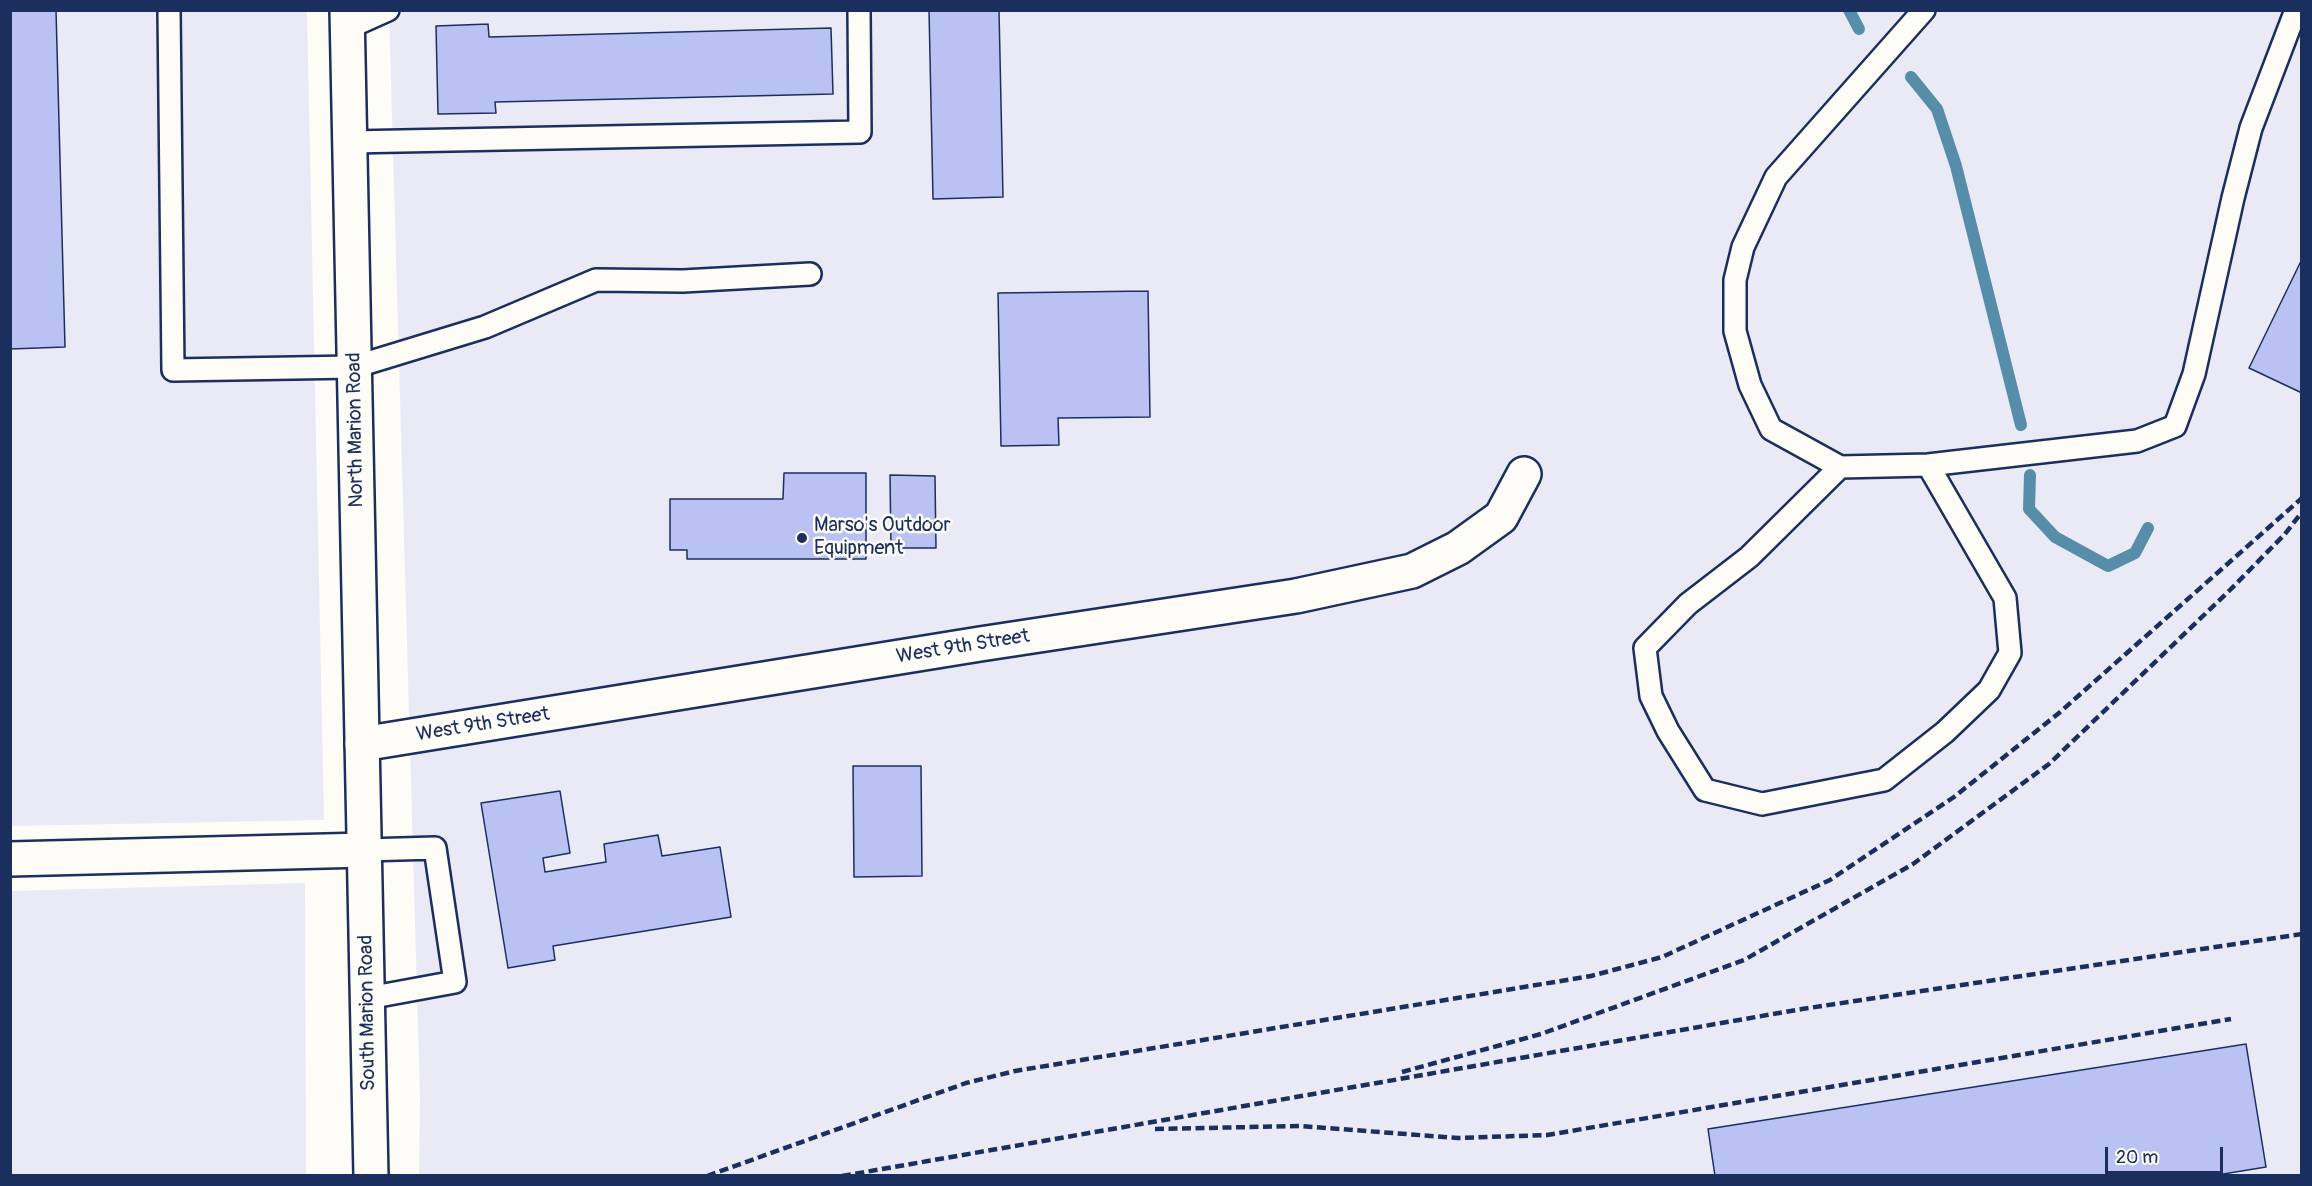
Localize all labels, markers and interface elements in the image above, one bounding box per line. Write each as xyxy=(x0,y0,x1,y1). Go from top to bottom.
street label: North Marion Road xyxy=(343,352,369,508)
place label: Marso's Outdoor Equipment xyxy=(814,514,951,561)
marker: Marso's Outdoor Equipment xyxy=(795,531,809,545)
street label: West 9th Street xyxy=(895,625,1031,669)
street label: West 9th Street xyxy=(415,703,551,747)
street label: South Marion Road xyxy=(355,935,381,1091)
scale bar xyxy=(2108,1135,2226,1173)
text: 20 m xyxy=(2116,1146,2158,1169)

